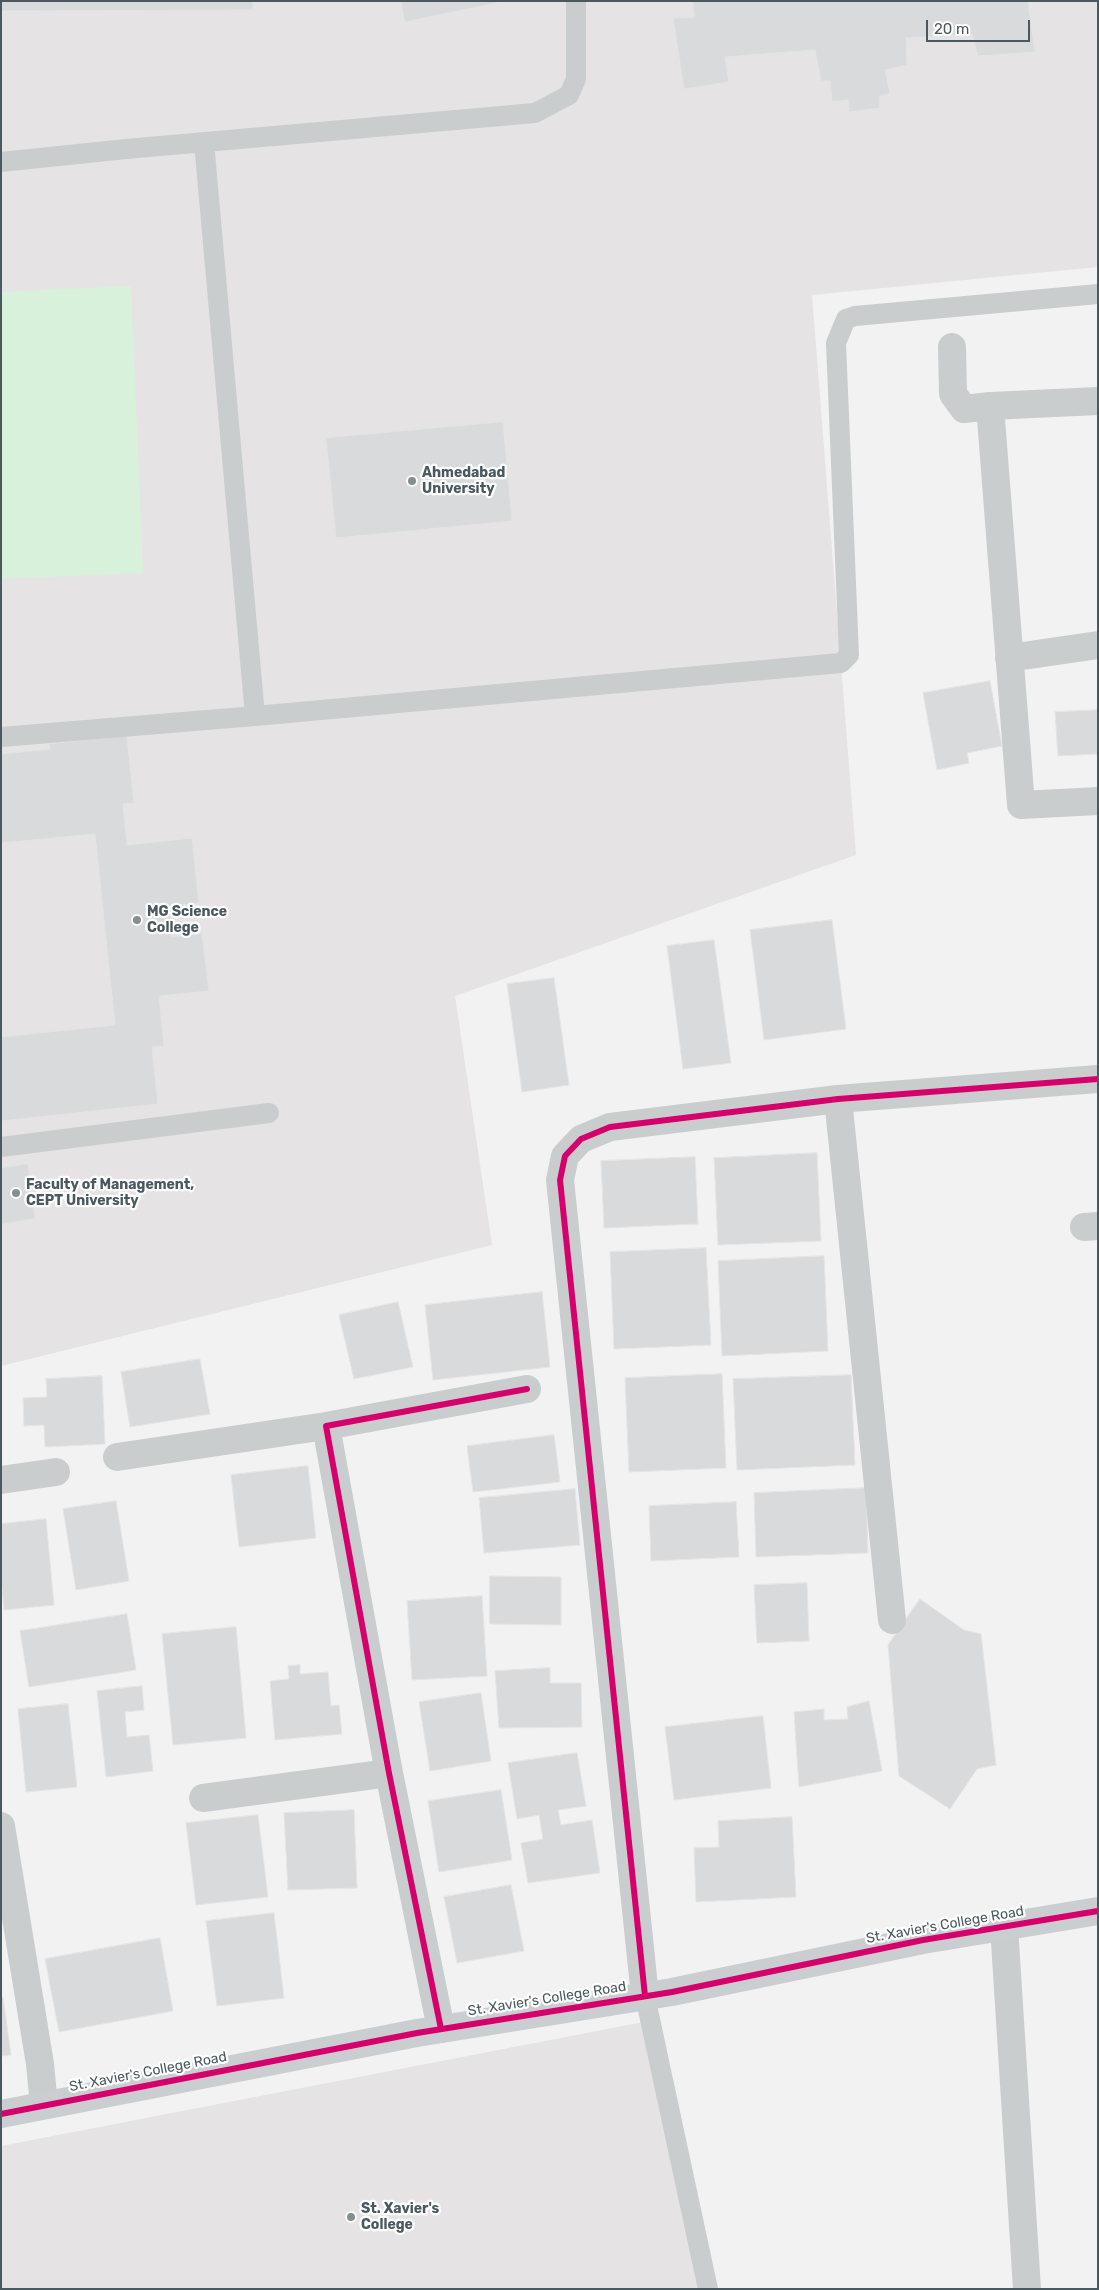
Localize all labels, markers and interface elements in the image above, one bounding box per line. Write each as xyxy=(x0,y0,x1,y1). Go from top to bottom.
scale bar xyxy=(929,10,1033,42)
text: 20 m xyxy=(934,20,969,38)
place label: Ahmedabad University xyxy=(422,465,505,498)
marker: Ahmedabad University xyxy=(406,475,418,487)
place label: MG Science College xyxy=(147,904,227,936)
marker: MG Science College xyxy=(131,914,143,926)
place label: Faculty of Management, CEPT University xyxy=(26,1177,194,1210)
marker: Faculty of Management, CEPT University xyxy=(10,1187,22,1199)
street label: St. Xavier's College Road xyxy=(865,1903,1025,1947)
street label: St. Xavier's College Road xyxy=(467,1978,627,2020)
street label: St. Xavier's College Road xyxy=(68,2048,228,2096)
place label: St. Xavier's College xyxy=(361,2201,439,2234)
marker: St. Xavier's College xyxy=(345,2211,357,2223)

